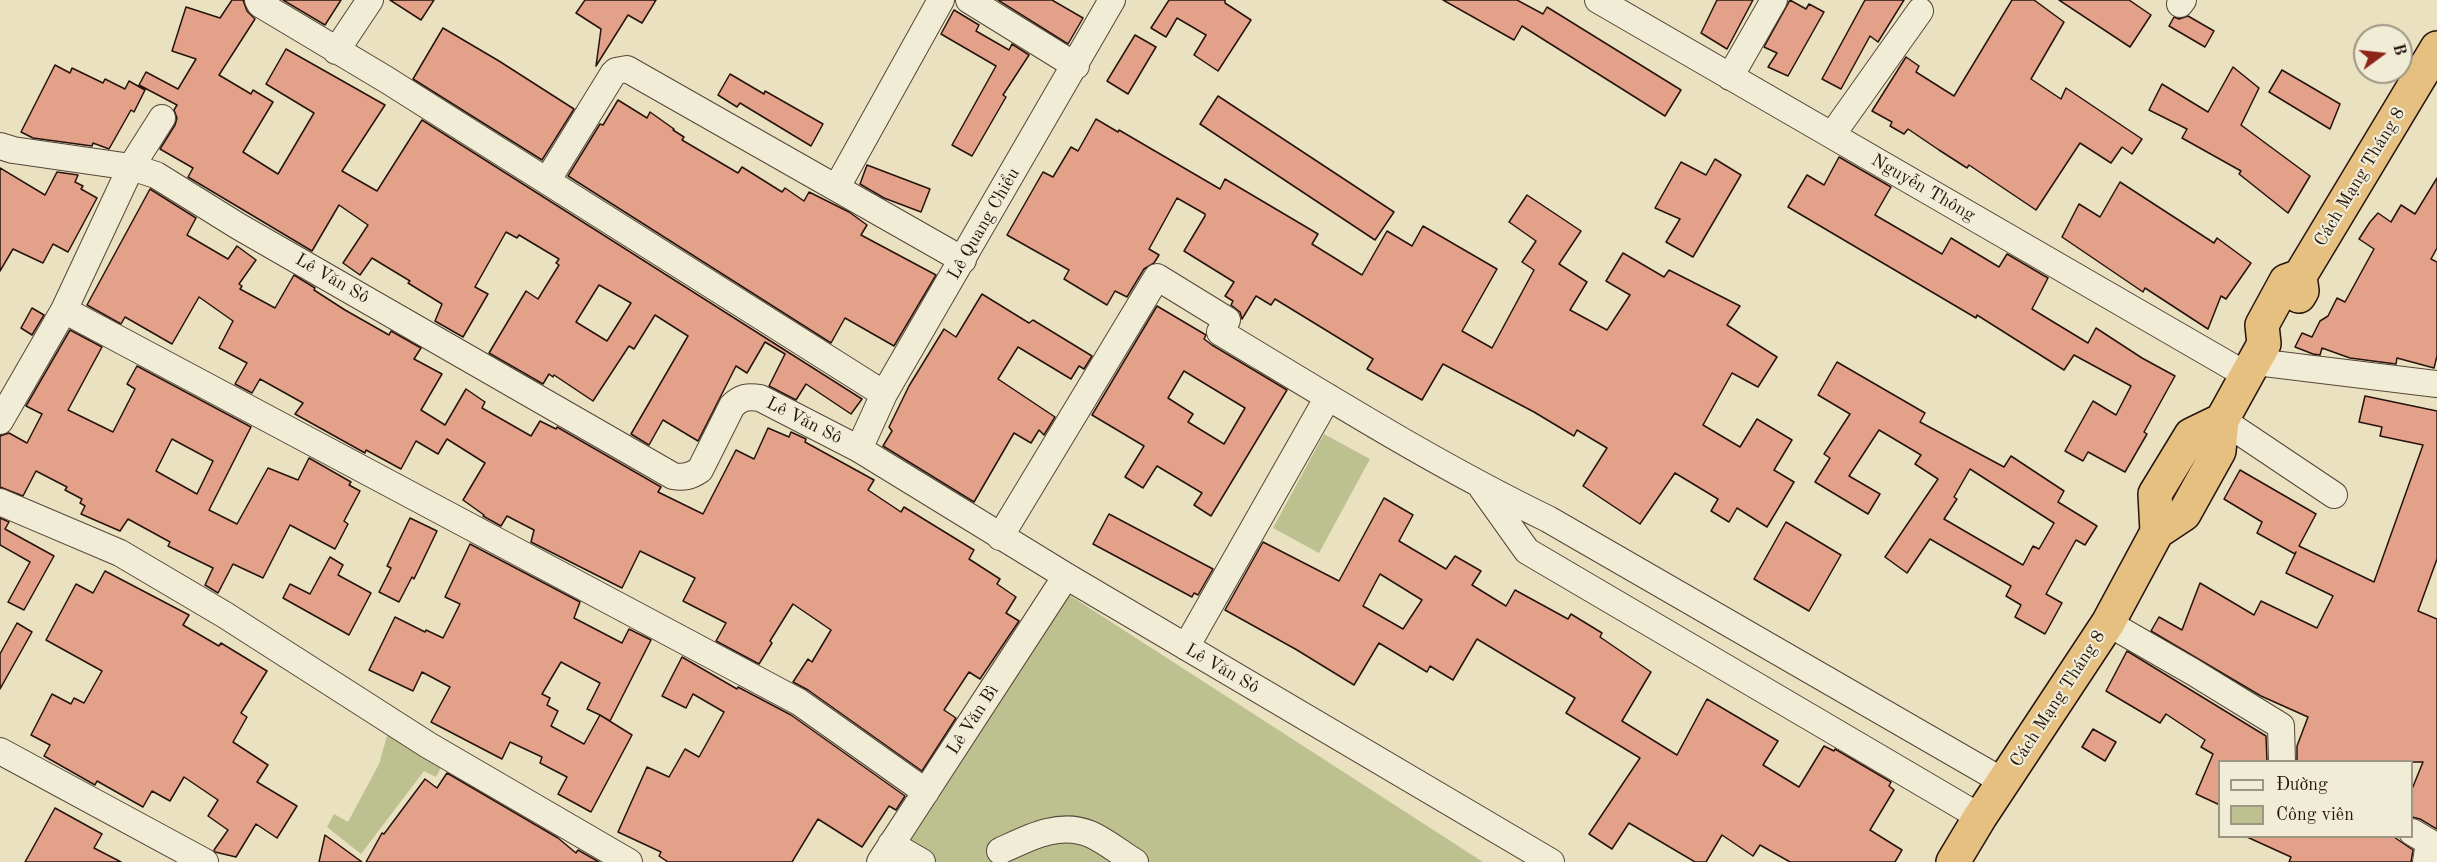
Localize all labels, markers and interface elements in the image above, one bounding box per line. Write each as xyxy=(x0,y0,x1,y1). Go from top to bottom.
north arrow xyxy=(2353,24,2413,84)
text: B xyxy=(2389,42,2408,57)
street label: Cách Mạng Tháng 8 xyxy=(2310,103,2410,251)
street label: Nguyễn Thông xyxy=(1867,150,1979,226)
street label: Lê Quang Chiểu xyxy=(943,164,1025,284)
street label: Lê Văn Sô xyxy=(291,249,373,309)
street label: Lê Văn Sô xyxy=(763,393,845,449)
street label: Cách Mạng Tháng 8 xyxy=(2006,627,2110,771)
street label: Lê Văn Sô xyxy=(1181,639,1263,699)
street label: Lê Văn Bì xyxy=(942,681,1004,759)
legend xyxy=(2218,760,2413,838)
text: Đường xyxy=(2276,776,2328,794)
text: Công viên xyxy=(2276,806,2354,824)

